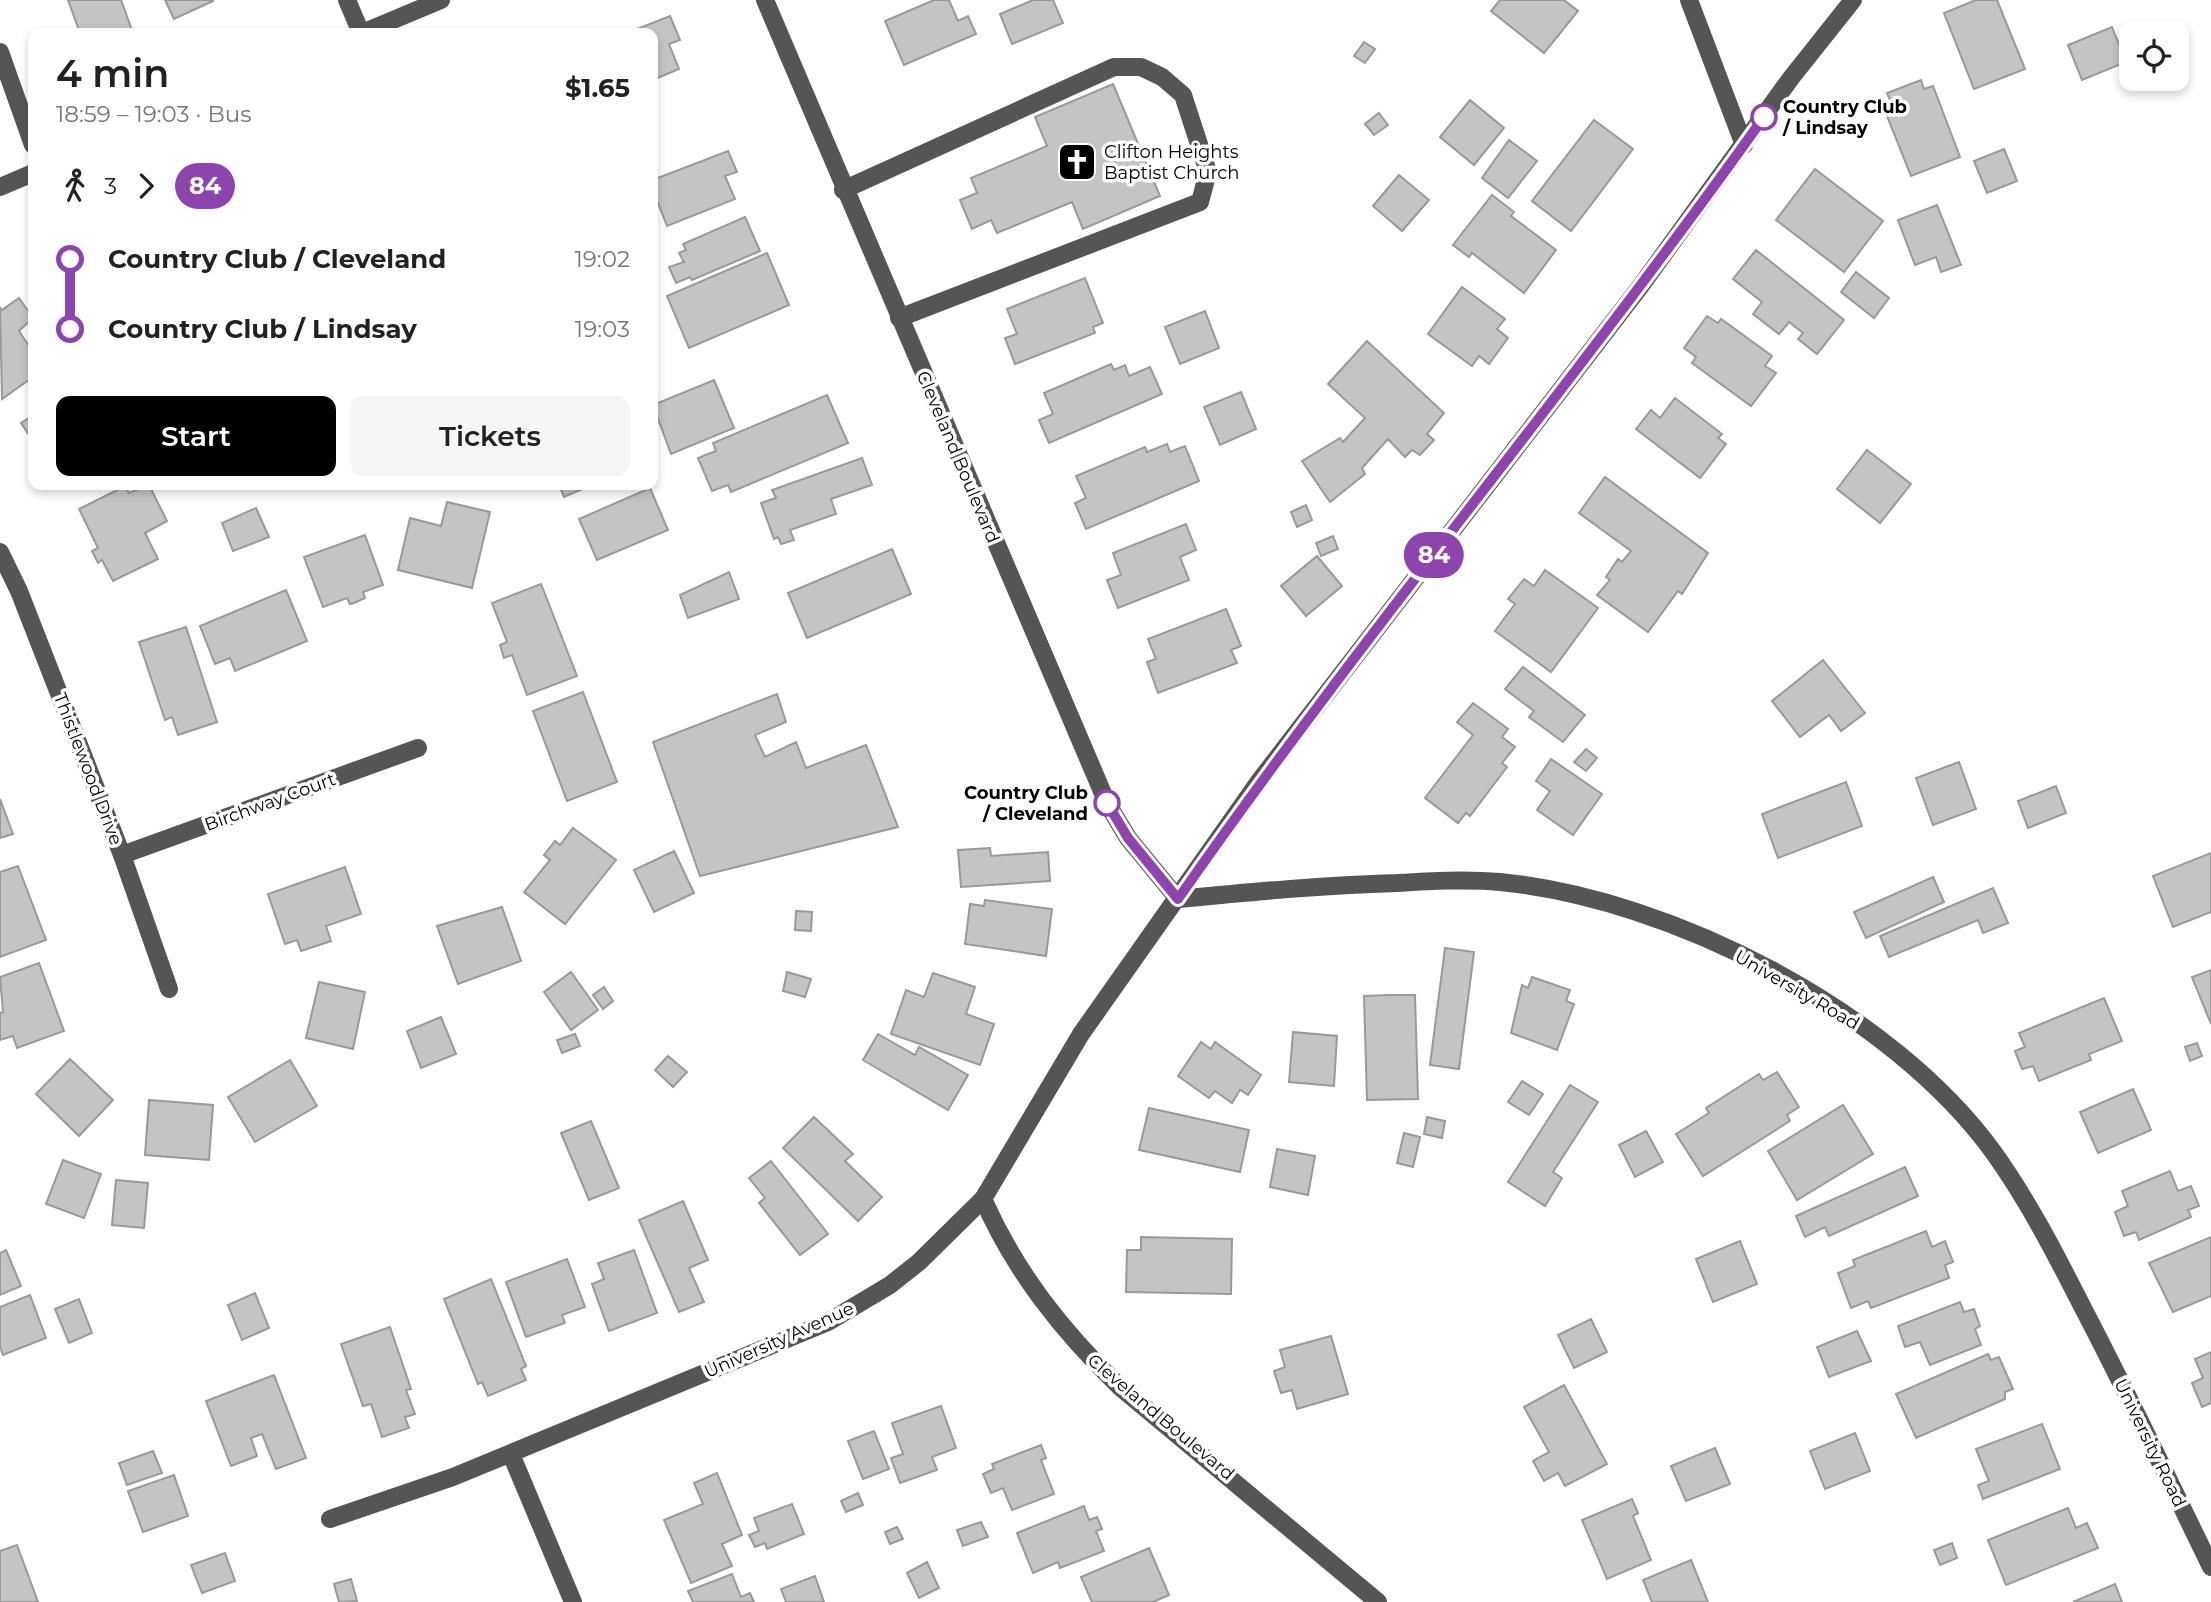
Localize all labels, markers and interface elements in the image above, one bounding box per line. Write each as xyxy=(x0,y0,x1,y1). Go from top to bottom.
map controls xyxy=(2119,21,2189,91)
button: locate xyxy=(2119,21,2189,91)
text: 4 min xyxy=(56,50,169,97)
text: $1.65 xyxy=(565,72,630,104)
place label: Country Club / Lindsay xyxy=(1782,96,1907,139)
text: 18:59 – 19:03 · Bus xyxy=(56,100,251,128)
marker: Country Club / Lindsay xyxy=(1751,104,1777,130)
church icon: Clifton Heights Baptist Church xyxy=(1056,141,1098,183)
place label: Clifton Heights Baptist Church xyxy=(1104,141,1240,184)
icon: walk xyxy=(56,167,94,205)
icon: forward xyxy=(127,167,165,205)
text: 84 xyxy=(189,171,221,200)
text: 3 xyxy=(104,172,117,200)
text: Country Club / Cleveland xyxy=(108,243,446,275)
text: 19:02 xyxy=(575,245,630,273)
text: Country Club / Lindsay xyxy=(108,313,417,345)
text: 19:03 xyxy=(575,315,630,343)
street label: Cleveland Boulevard xyxy=(912,368,1004,546)
button: Start xyxy=(56,396,336,476)
button: Tickets xyxy=(350,396,630,476)
line badge: 84 xyxy=(1402,532,1466,578)
text: 84 xyxy=(1418,540,1450,569)
street label: Thistlewood Drive xyxy=(49,690,127,848)
street label: Birchway Court xyxy=(201,768,339,836)
place label: Country Club / Cleveland xyxy=(964,782,1088,825)
marker: Country Club / Cleveland xyxy=(1094,790,1120,816)
street label: University Road xyxy=(1731,945,1863,1035)
street label: University Avenue xyxy=(701,1297,857,1383)
street label: Cleveland Boulevard xyxy=(1083,1349,1239,1485)
street label: University Road xyxy=(2109,1375,2191,1511)

